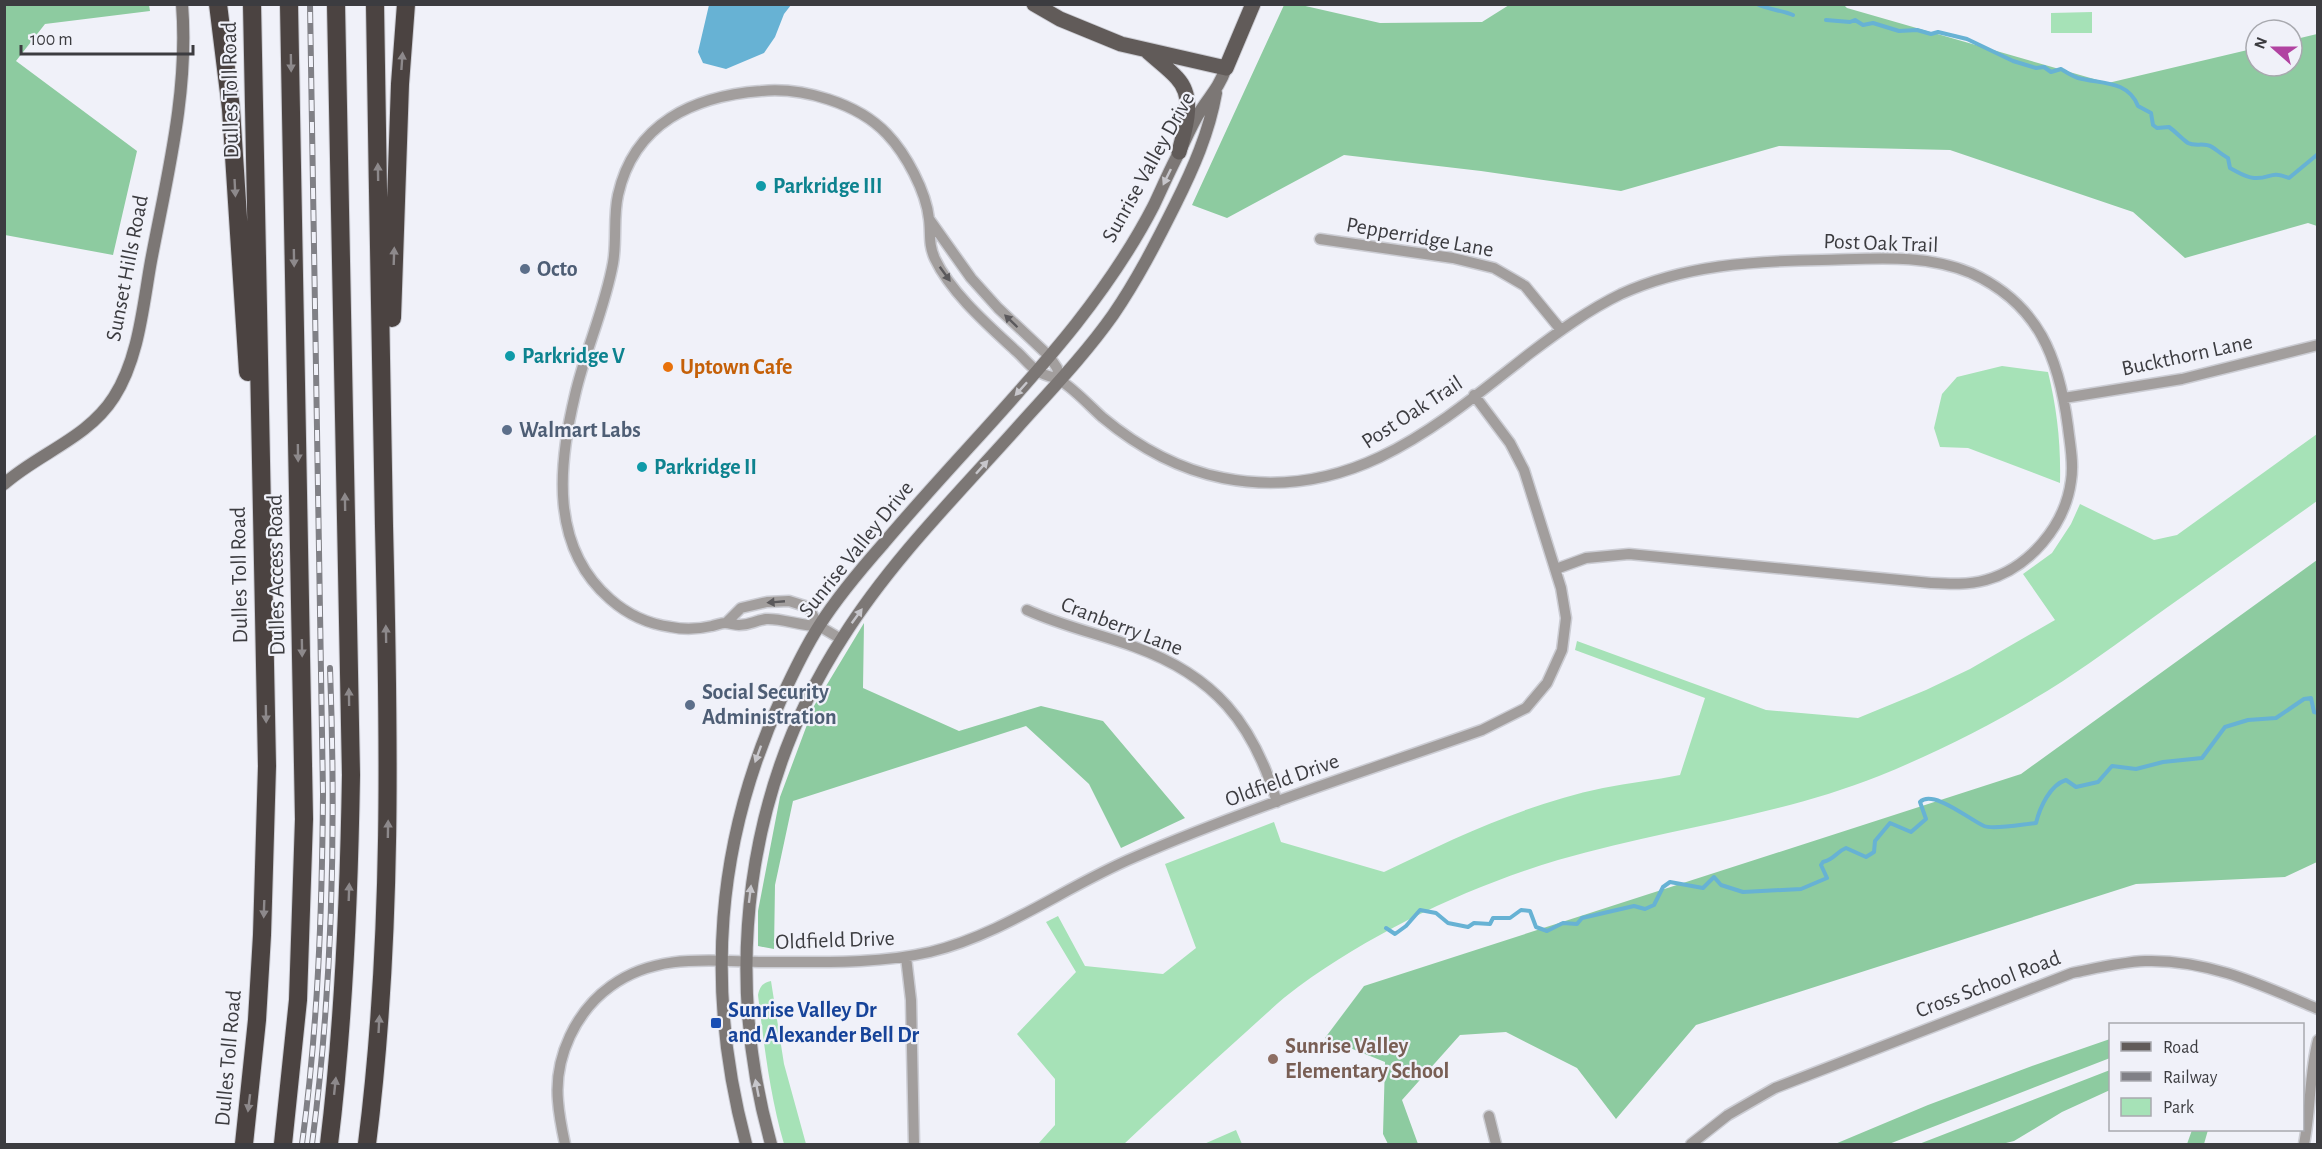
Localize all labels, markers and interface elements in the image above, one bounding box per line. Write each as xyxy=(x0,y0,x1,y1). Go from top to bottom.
scale bar xyxy=(21,18,194,56)
north arrow xyxy=(2244,18,2304,78)
street label: Dulles Toll Road xyxy=(218,22,242,158)
text: 100 m xyxy=(30,31,73,49)
text: N xyxy=(2251,35,2270,51)
one-way arrow xyxy=(397,51,407,70)
one-way arrow xyxy=(286,53,295,72)
street label: Sunrise Valley Drive xyxy=(1098,88,1198,246)
one-way arrow xyxy=(373,162,382,181)
one-way arrow xyxy=(1162,169,1171,186)
place label: Parkridge III xyxy=(773,175,883,197)
one-way arrow xyxy=(230,179,239,198)
marker: Parkridge III xyxy=(754,179,768,193)
street label: Sunset Hills Road xyxy=(102,193,152,343)
street label: Pepperridge Lane xyxy=(1345,213,1495,261)
street label: Post Oak Trail xyxy=(1823,230,1939,256)
one-way arrow xyxy=(389,246,398,265)
one-way arrow xyxy=(289,248,299,267)
place label: Octo xyxy=(537,258,578,280)
marker: Octo xyxy=(518,262,532,276)
one-way arrow xyxy=(938,266,950,281)
one-way arrow xyxy=(1005,314,1019,328)
street label: Buckthorn Lane xyxy=(2120,330,2254,380)
place label: Parkridge V xyxy=(522,345,625,367)
marker: Parkridge V xyxy=(503,349,517,363)
place label: Uptown Cafe xyxy=(680,356,792,378)
marker: Uptown Cafe xyxy=(661,360,675,374)
street label: Post Oak Trail xyxy=(1358,371,1466,453)
one-way arrow xyxy=(1014,381,1028,396)
place label: Walmart Labs xyxy=(519,419,641,441)
marker: Walmart Labs xyxy=(500,423,514,437)
one-way arrow xyxy=(294,443,303,462)
place label: Parkridge II xyxy=(654,456,757,478)
marker: Parkridge II xyxy=(635,460,649,474)
one-way arrow xyxy=(975,460,988,475)
street label: Sunrise Valley Drive xyxy=(795,477,917,621)
one-way arrow xyxy=(341,492,350,511)
street label: Dulles Access Road xyxy=(264,494,288,656)
street label: Dulles Toll Road xyxy=(227,507,251,643)
street label: Cranberry Lane xyxy=(1058,593,1186,659)
one-way arrow xyxy=(766,597,785,607)
one-way arrow xyxy=(850,609,862,624)
one-way arrow xyxy=(382,624,391,643)
one-way arrow xyxy=(297,638,306,657)
place label: Social Security Administration xyxy=(702,681,837,728)
one-way arrow xyxy=(344,687,354,706)
marker: Social Security Administration xyxy=(683,698,697,712)
one-way arrow xyxy=(261,704,271,723)
one-way arrow xyxy=(753,746,763,764)
street label: Oldfield Drive xyxy=(1222,749,1342,811)
one-way arrow xyxy=(383,819,392,838)
one-way arrow xyxy=(344,882,353,901)
one-way arrow xyxy=(745,884,755,903)
one-way arrow xyxy=(259,899,268,918)
street label: Oldfield Drive xyxy=(775,927,895,953)
street label: Cross School Road xyxy=(1913,946,2063,1022)
street label: Dulles Toll Road xyxy=(211,989,245,1127)
place label: Sunrise Valley Dr and Alexander Bell Dr xyxy=(728,999,919,1046)
one-way arrow xyxy=(375,1014,384,1033)
marker: Sunrise Valley Dr and Alexander Bell Dr xyxy=(709,1016,723,1030)
legend xyxy=(2109,1023,2304,1131)
place label: Sunrise Valley Elementary School xyxy=(1285,1035,1449,1083)
text: Road xyxy=(2163,1039,2199,1057)
marker: Sunrise Valley Elementary School xyxy=(1266,1052,1280,1066)
text: Railway xyxy=(2163,1069,2218,1087)
one-way arrow xyxy=(330,1077,340,1096)
one-way arrow xyxy=(753,1078,762,1097)
one-way arrow xyxy=(244,1094,254,1113)
text: Park xyxy=(2163,1099,2195,1117)

